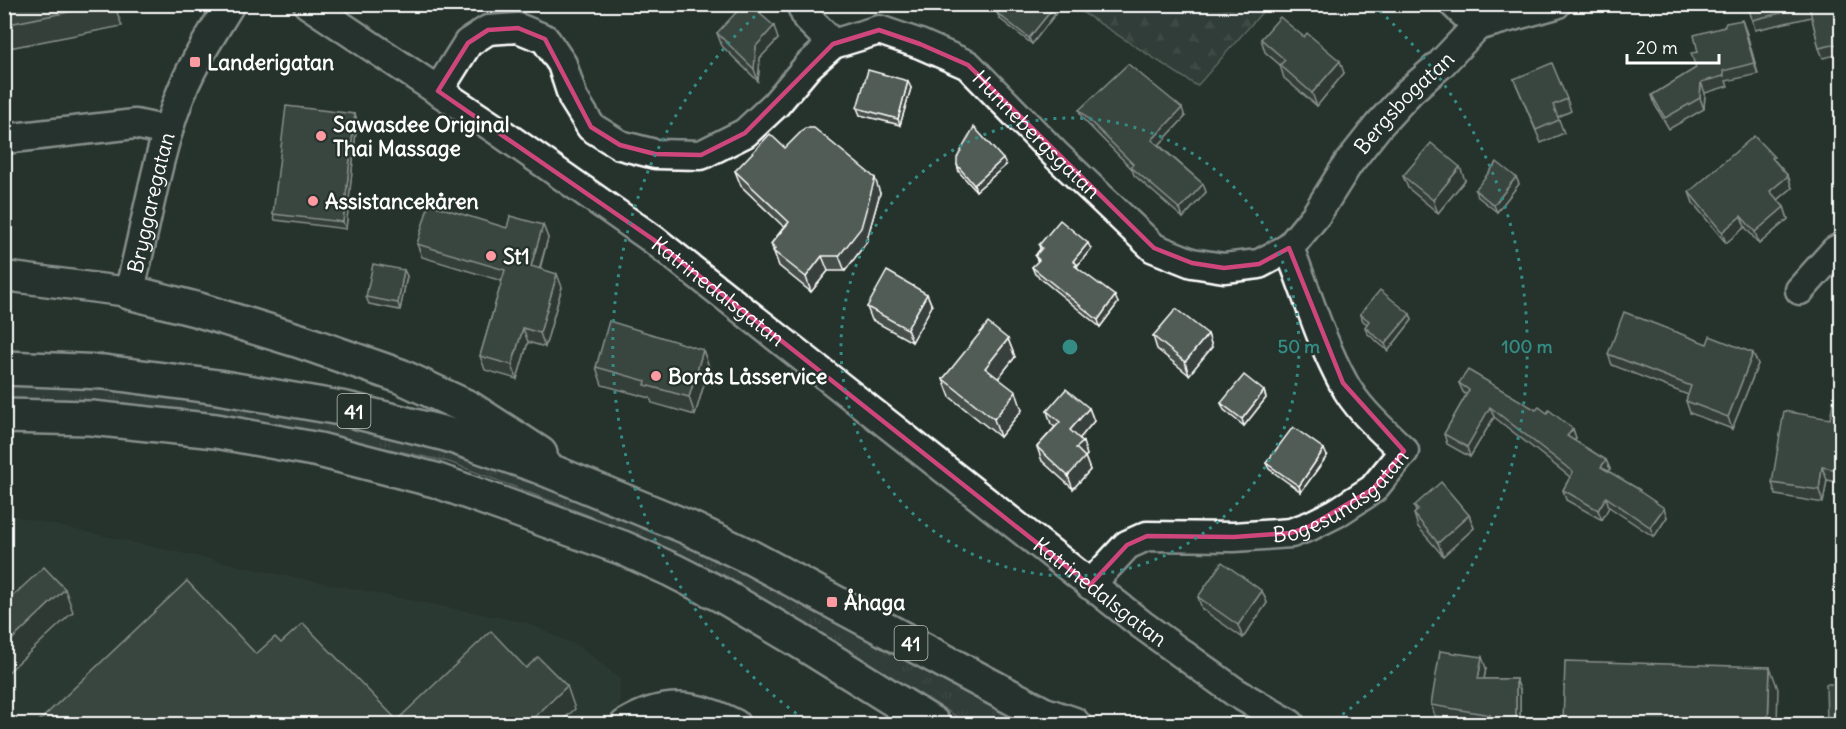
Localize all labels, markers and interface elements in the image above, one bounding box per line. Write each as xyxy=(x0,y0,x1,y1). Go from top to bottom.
scale bar xyxy=(1627,27,1718,65)
text: 20 m xyxy=(1636,36,1678,59)
street label: Bergsbogatan xyxy=(1348,45,1460,159)
place label: Landerigatan xyxy=(207,49,334,76)
marker: Landerigatan xyxy=(188,55,202,69)
street label: Hunnebergsgatan xyxy=(967,64,1107,204)
place label: Sawasdee Original Thai Massage xyxy=(333,111,509,162)
street label: Bryggaregatan xyxy=(121,129,180,276)
marker: Sawasdee Original Thai Massage xyxy=(314,129,328,143)
place label: Assistancekåren xyxy=(325,188,479,215)
marker: Assistancekåren xyxy=(306,194,320,208)
street label: Katrinedalsgatan xyxy=(646,230,791,352)
place label: St1 xyxy=(503,243,530,270)
marker: St1 xyxy=(484,249,498,263)
text: 50 m xyxy=(1278,335,1320,358)
text: 100 m xyxy=(1502,335,1553,358)
centre of rings xyxy=(1060,337,1080,357)
place label: Borås Låsservice xyxy=(668,363,827,390)
marker: Borås Låsservice xyxy=(649,369,663,383)
road number: 41 xyxy=(338,394,370,428)
street label: Bogesundsgatan xyxy=(1272,443,1414,548)
street label: Katrinedalsgatan xyxy=(1028,531,1173,652)
place label: Åhaga xyxy=(844,588,905,616)
marker: Åhaga xyxy=(825,595,839,609)
road number: 41 xyxy=(894,626,928,660)

